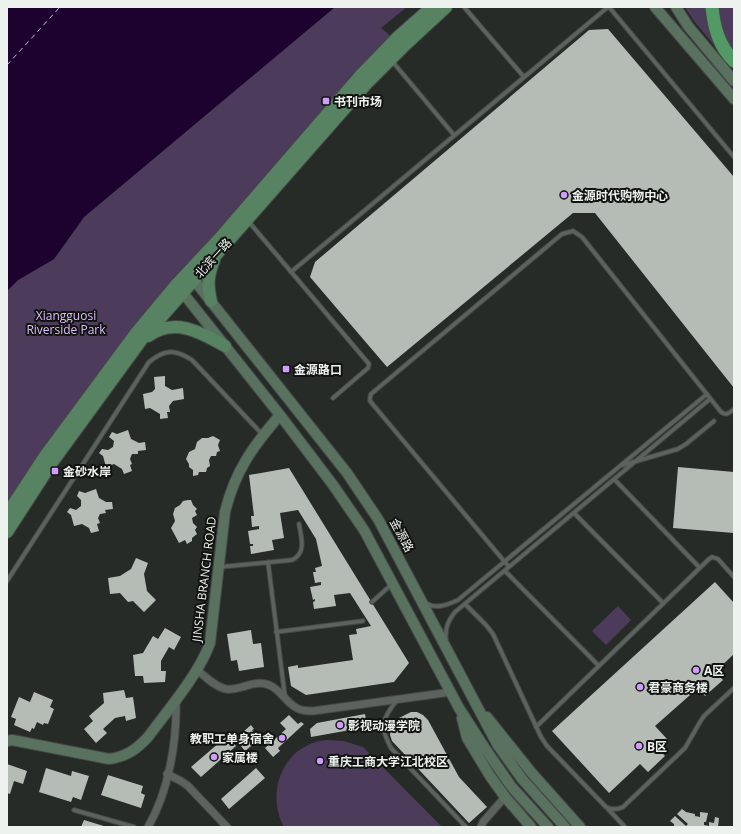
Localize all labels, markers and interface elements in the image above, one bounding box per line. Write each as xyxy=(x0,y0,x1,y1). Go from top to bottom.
place label: 书刊市场 xyxy=(334,93,382,110)
marker: 书刊市场 xyxy=(321,96,331,106)
place label: 金源时代购物中心 xyxy=(572,187,668,204)
marker: 金源时代购物中心 xyxy=(559,190,569,200)
street label: 北滨一路 xyxy=(191,234,235,282)
park label: Xiangguosi Riverside Park xyxy=(26,307,106,338)
place label: 金源路口 xyxy=(294,361,342,378)
marker: 金源路口 xyxy=(281,364,291,374)
place label: 金砂水岸 xyxy=(63,463,111,480)
marker: 金砂水岸 xyxy=(50,466,60,476)
street label: JINSHA BRANCH ROAD xyxy=(188,515,220,644)
street label: 金源路 xyxy=(386,515,418,555)
place label: A区 xyxy=(704,662,724,679)
marker: A区 xyxy=(691,665,701,675)
place label: 君豪商务楼 xyxy=(648,679,708,696)
marker: 君豪商务楼 xyxy=(635,682,645,692)
place label: 影视动漫学院 xyxy=(348,717,420,734)
marker: 影视动漫学院 xyxy=(335,720,345,730)
place label: 教职工单身宿舍 xyxy=(190,730,274,747)
marker: 教职工单身宿舍 xyxy=(277,733,287,743)
place label: B区 xyxy=(647,738,667,755)
marker: B区 xyxy=(634,741,644,751)
place label: 家属楼 xyxy=(222,749,258,766)
marker: 家属楼 xyxy=(209,752,219,762)
place label: 重庆工商大学江北校区 xyxy=(328,753,448,770)
marker: 重庆工商大学江北校区 xyxy=(315,756,325,766)

